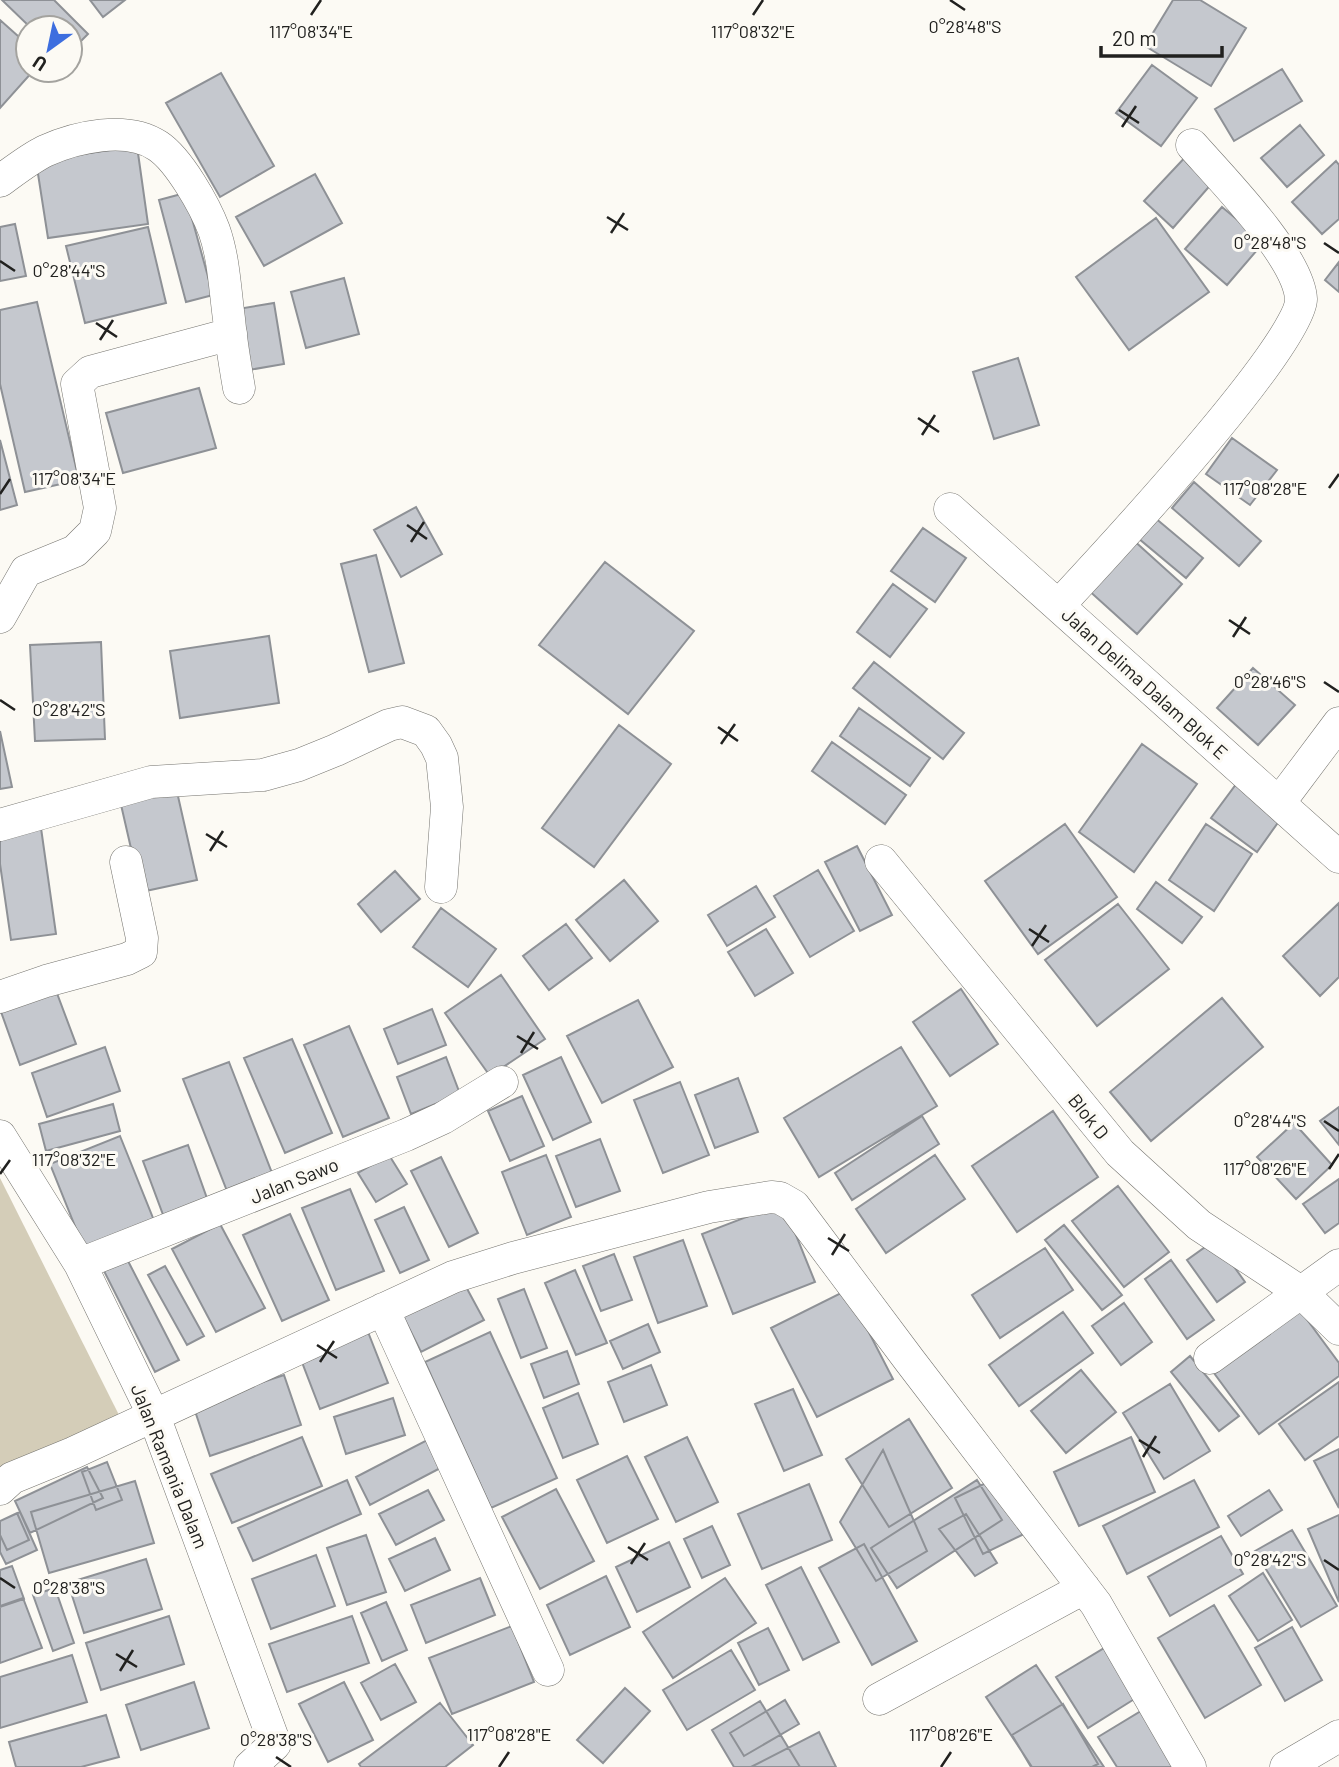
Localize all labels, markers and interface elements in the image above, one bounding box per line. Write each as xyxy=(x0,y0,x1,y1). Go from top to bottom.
north arrow xyxy=(14,14,84,84)
scale bar xyxy=(1101,14,1222,58)
text: 0°28'48"S xyxy=(929,15,1001,37)
text: 117°08'34"E xyxy=(269,20,353,42)
text: 117°08'32"E xyxy=(711,20,795,42)
text: 20 m xyxy=(1112,25,1157,50)
text: U xyxy=(28,51,51,77)
text: 0°28'48"S xyxy=(1234,231,1306,253)
text: 0°28'44"S xyxy=(32,259,106,281)
text: 117°08'34"E xyxy=(32,467,116,489)
text: 117°08'28"E xyxy=(1223,477,1307,499)
street label: Jalan Delima Dalam Blok E xyxy=(1057,602,1233,764)
text: 0°28'46"S xyxy=(1234,670,1306,692)
text: 0°28'42"S xyxy=(32,698,106,720)
street label: Blok D xyxy=(1064,1089,1114,1143)
text: 0°28'44"S xyxy=(1233,1109,1307,1131)
text: 117°08'32"E xyxy=(32,1148,116,1170)
street label: Jalan Sawo xyxy=(246,1152,342,1208)
text: 117°08'26"E xyxy=(1223,1157,1307,1179)
street label: Jalan Ramania Dalam xyxy=(127,1380,213,1552)
text: 0°28'42"S xyxy=(1233,1548,1307,1570)
text: 0°28'38"S xyxy=(33,1576,105,1598)
text: 117°08'28"E xyxy=(467,1723,551,1745)
text: 117°08'26"E xyxy=(909,1723,993,1745)
text: 0°28'38"S xyxy=(240,1728,312,1750)

